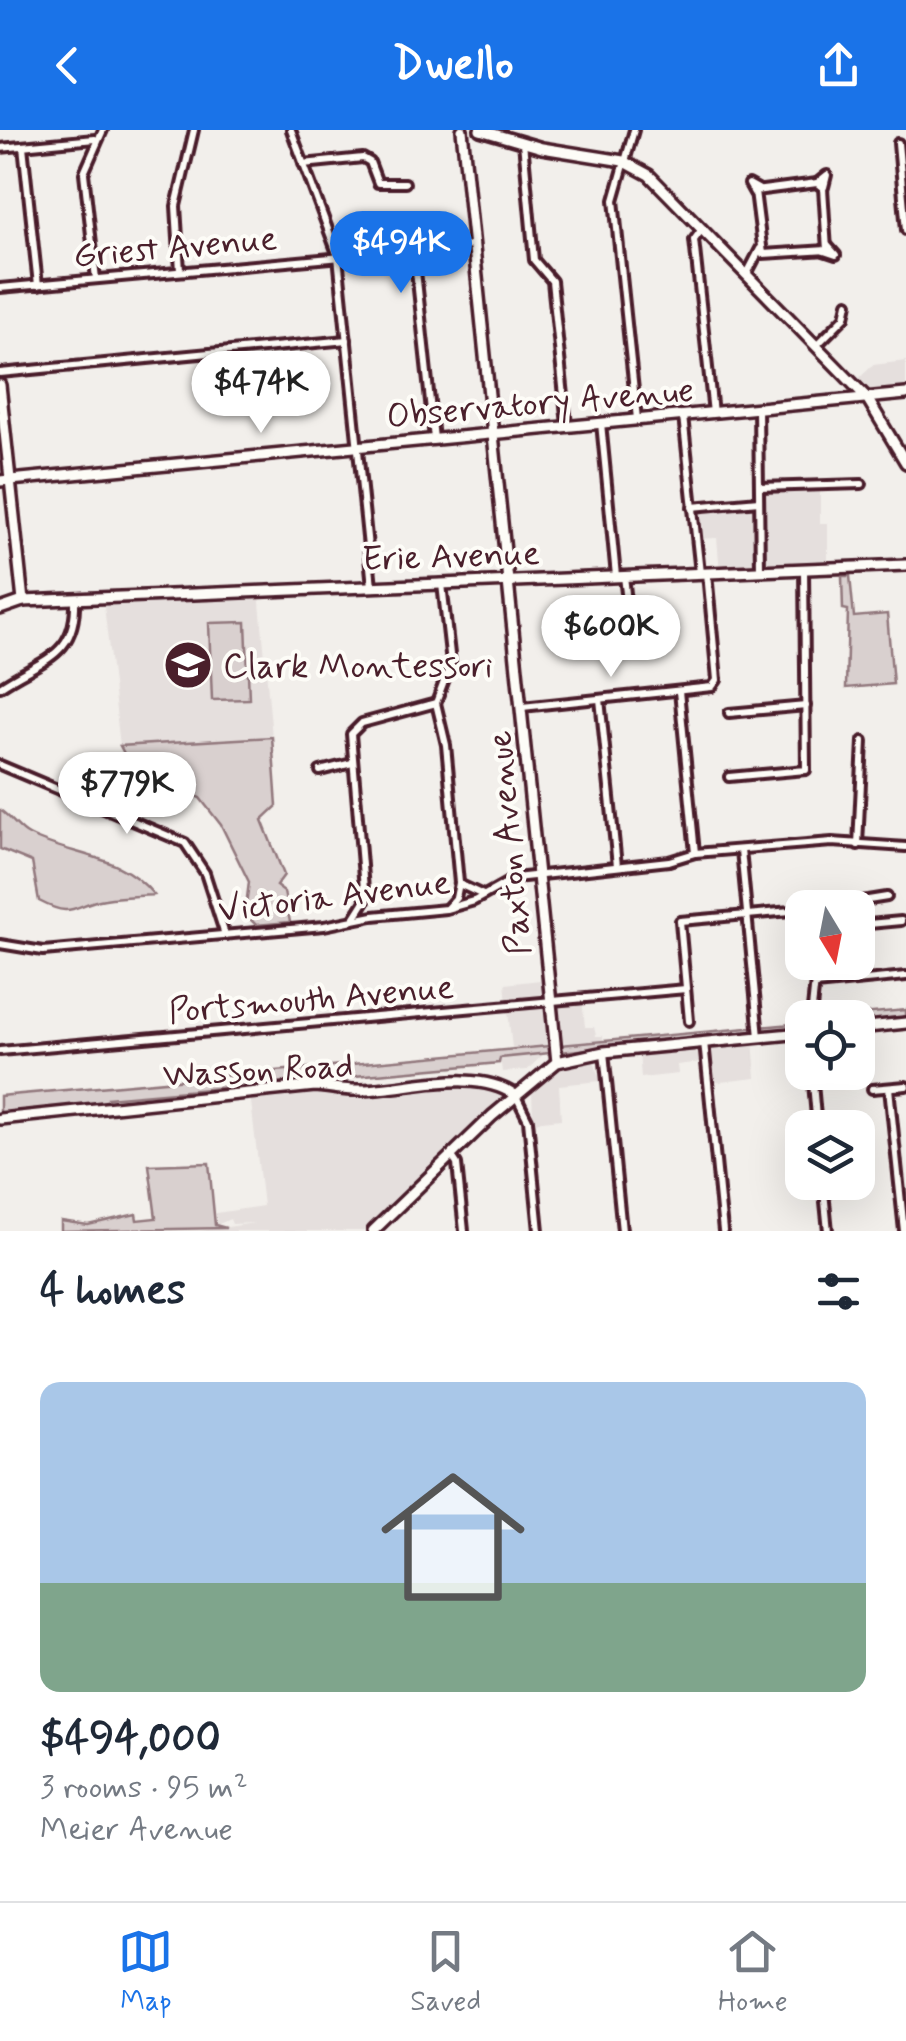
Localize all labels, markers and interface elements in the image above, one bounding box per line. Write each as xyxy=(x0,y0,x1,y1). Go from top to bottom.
text: Dwello xyxy=(393,36,513,95)
icon: back xyxy=(40,38,95,93)
icon: share xyxy=(811,38,866,93)
pin: $494K xyxy=(331,211,471,296)
street label: Griest Avenue xyxy=(71,216,279,280)
text: $494K xyxy=(352,222,450,264)
pin: $474K xyxy=(191,351,331,436)
text: $474K xyxy=(214,362,308,404)
street label: Observatory Avenue xyxy=(385,368,696,440)
street label: Erie Avenue xyxy=(361,531,541,583)
pin: $600K xyxy=(541,595,681,680)
text: $600K xyxy=(563,606,659,648)
school or university icon: Clark Montessori xyxy=(162,639,214,691)
place label: Clark Montessori xyxy=(223,644,493,690)
street label: Paxton Avenue xyxy=(477,729,543,957)
pin: $779K xyxy=(57,752,197,837)
text: $779K xyxy=(80,763,174,805)
street label: Victoria Avenue xyxy=(216,860,453,934)
north arrow xyxy=(785,890,875,980)
map controls xyxy=(785,890,875,1200)
street label: Portsmouth Avenue xyxy=(167,965,456,1035)
button: locate xyxy=(785,1000,875,1090)
street label: Wasson Road xyxy=(162,1043,354,1099)
button: layers xyxy=(785,1110,875,1200)
text: 4 homes xyxy=(40,1264,186,1319)
icon: filters xyxy=(811,1264,866,1319)
icon: home xyxy=(363,1447,543,1627)
text: $494,000 xyxy=(40,1712,221,1767)
text: 3 rooms · 95 m² xyxy=(40,1767,248,1809)
text: Meier Avenue xyxy=(40,1809,233,1851)
tab: Map xyxy=(118,1924,173,2021)
tab: Saved xyxy=(410,1924,481,2021)
tab: Home xyxy=(718,1924,788,2021)

